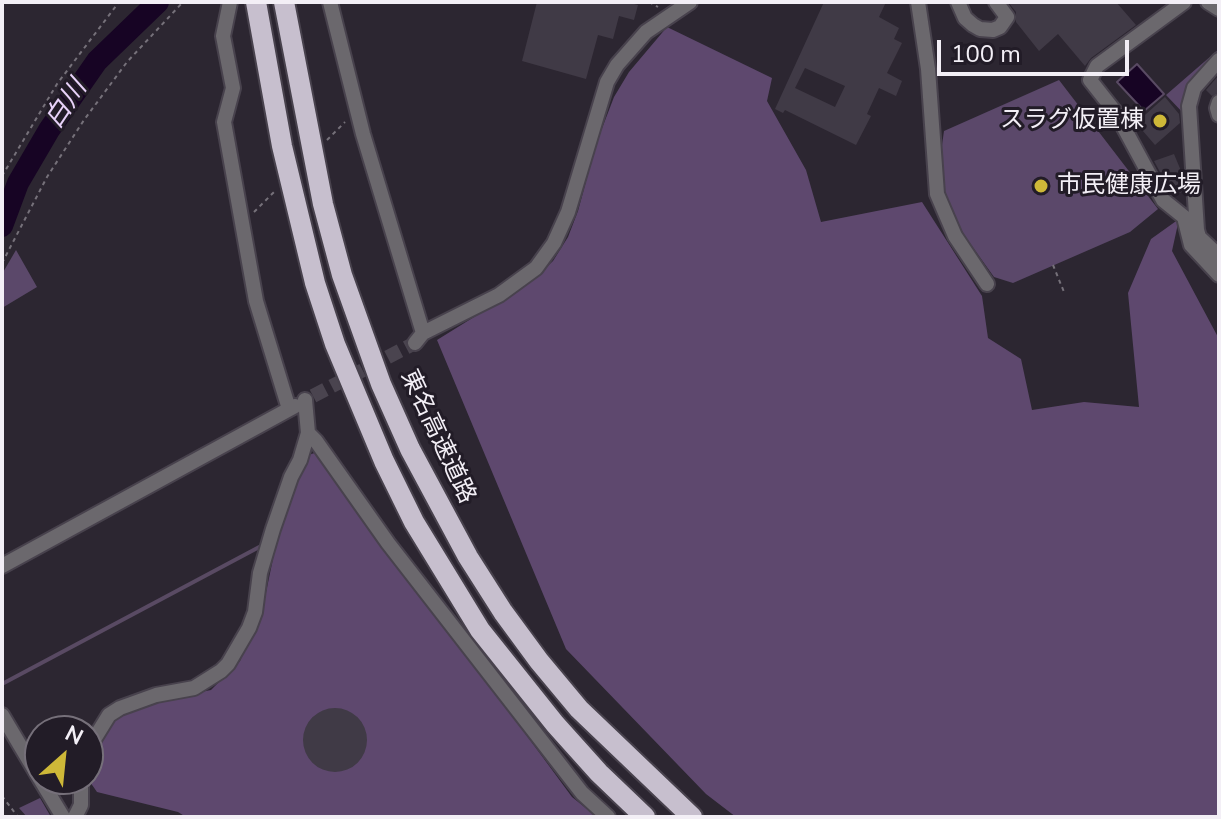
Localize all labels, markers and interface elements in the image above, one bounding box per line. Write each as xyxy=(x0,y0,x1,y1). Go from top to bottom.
scale bar xyxy=(941,24,1133,74)
text: 100 m xyxy=(951,38,1021,70)
water label: 白川 xyxy=(40,75,94,135)
place label: スラグ仮置棟 xyxy=(1000,107,1144,135)
marker: スラグ仮置棟 xyxy=(1151,112,1169,130)
place label: 市民健康広場 xyxy=(1057,172,1201,200)
marker: 市民健康広場 xyxy=(1032,177,1050,195)
street label: 東名高速道路 xyxy=(394,366,480,508)
north arrow xyxy=(24,715,104,795)
text: N xyxy=(60,718,88,753)

